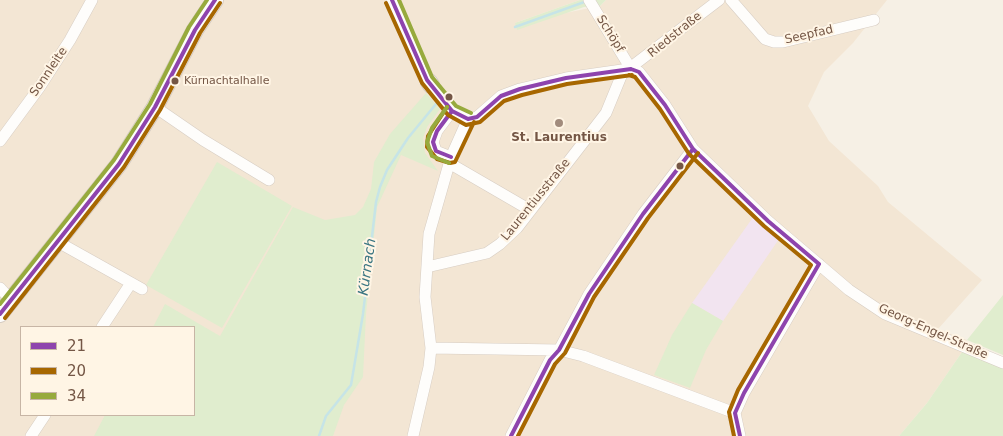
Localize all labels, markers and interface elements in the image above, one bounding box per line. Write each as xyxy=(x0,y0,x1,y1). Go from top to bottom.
street label: Riedstraße xyxy=(645,9,705,61)
street label: Schöpf xyxy=(593,13,627,55)
street label: Seepfad xyxy=(783,22,835,48)
street label: Sonnleite xyxy=(27,45,71,99)
place label: Kürnachtalhalle xyxy=(184,74,269,88)
marker: Kürnachtalhalle xyxy=(170,76,180,86)
unlabelled marker xyxy=(444,92,454,102)
marker: St. Laurentius xyxy=(553,117,565,129)
place label: St. Laurentius xyxy=(511,131,607,145)
street label: Laurentiusstraße xyxy=(499,156,573,244)
unlabelled marker xyxy=(675,161,685,171)
water label: Kürnach xyxy=(356,237,380,297)
street label: Georg-Engel-Straße xyxy=(876,301,990,363)
legend xyxy=(20,326,195,416)
text: 21 xyxy=(67,337,86,355)
text: 20 xyxy=(67,362,86,380)
text: 34 xyxy=(67,387,86,405)

